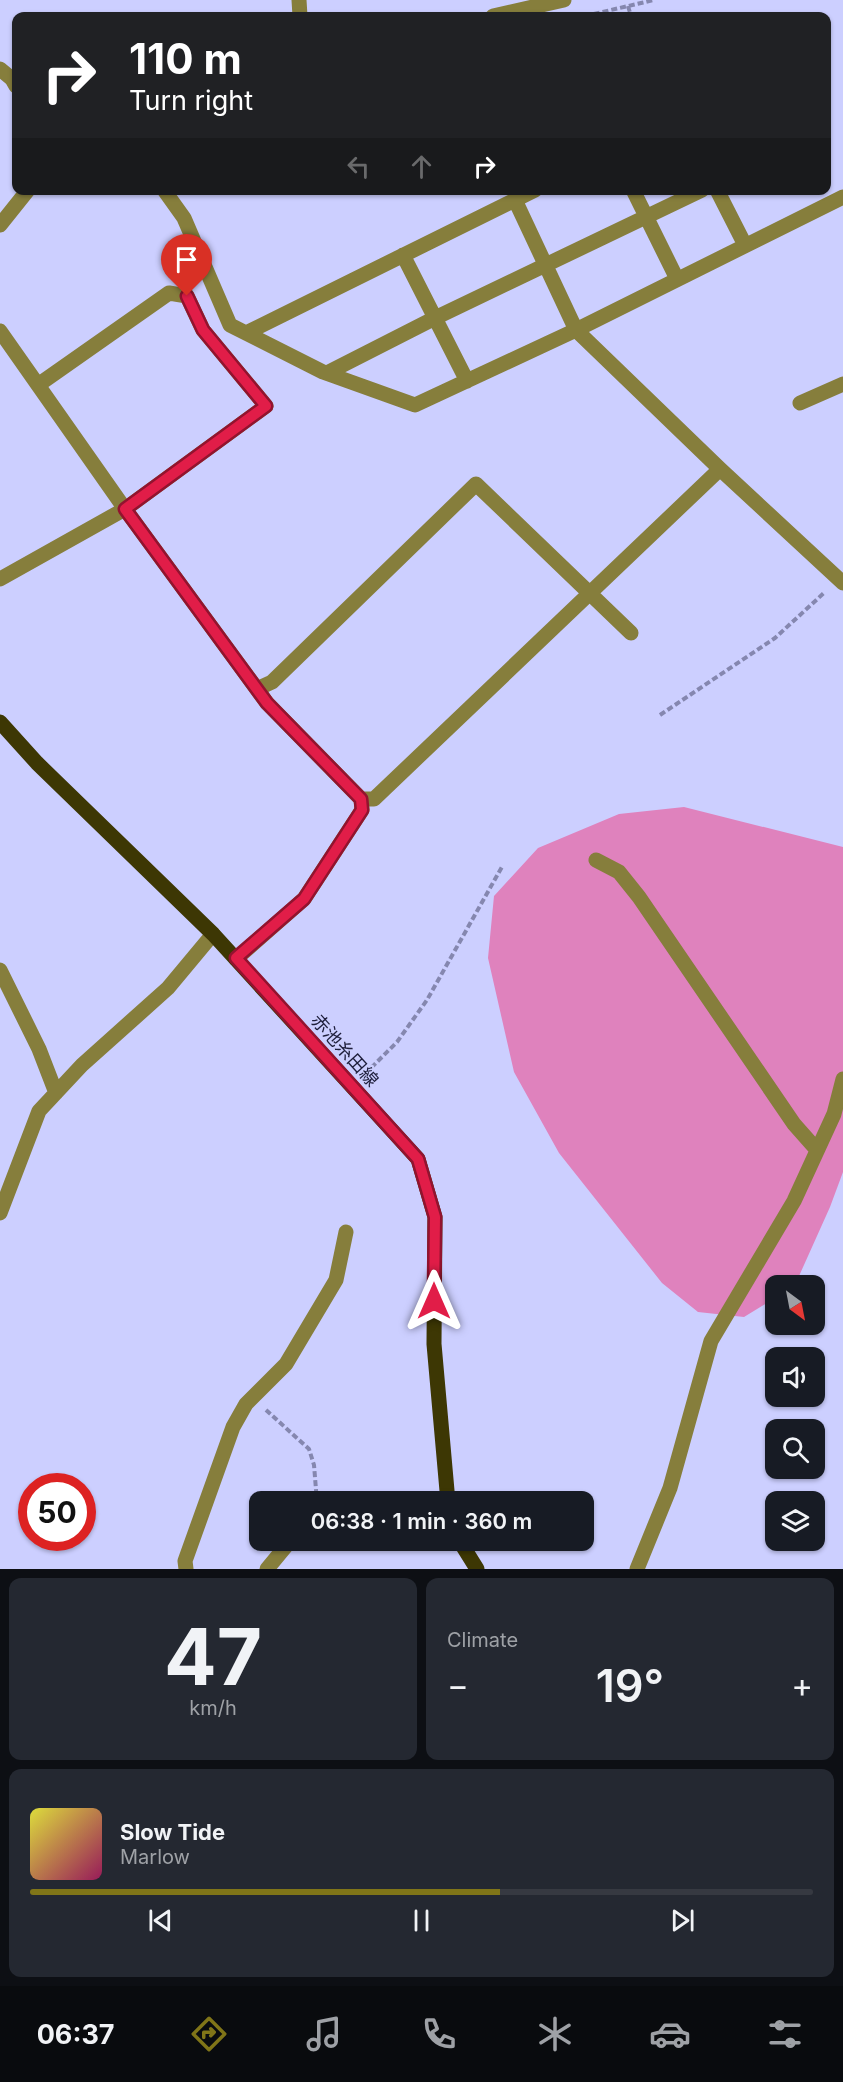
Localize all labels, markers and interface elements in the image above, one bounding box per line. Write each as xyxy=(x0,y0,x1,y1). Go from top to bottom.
text: 110 m xyxy=(129,33,242,84)
icon: right xyxy=(30,36,108,114)
text: Turn right xyxy=(129,84,253,117)
icon: left xyxy=(342,150,375,183)
icon: ahead xyxy=(405,150,438,183)
icon: right xyxy=(468,150,501,183)
pin xyxy=(161,234,212,296)
icon: arrive xyxy=(170,243,203,276)
street label: 赤池糸田線 xyxy=(307,1010,383,1090)
position arrow xyxy=(402,1269,466,1333)
north arrow xyxy=(765,1275,825,1335)
map controls xyxy=(765,1275,825,1551)
button: sound xyxy=(765,1347,825,1407)
button: search xyxy=(765,1419,825,1479)
speed limit sign: 50 xyxy=(18,1473,96,1551)
button: layers xyxy=(765,1491,825,1551)
text: 06:38 · 1 min · 360 m xyxy=(311,1508,532,1534)
text: 47 xyxy=(164,1609,262,1704)
text: Climate xyxy=(447,1628,518,1652)
text: 19° xyxy=(596,1658,664,1713)
text: − xyxy=(447,1665,469,1705)
text: + xyxy=(791,1665,813,1705)
text: km/h xyxy=(189,1696,237,1720)
text: Slow Tide xyxy=(120,1819,225,1845)
text: Marlow xyxy=(120,1845,190,1869)
icon: previous xyxy=(144,1904,177,1937)
icon: pause xyxy=(405,1904,438,1937)
icon: next xyxy=(666,1904,699,1937)
icon: directions xyxy=(188,2013,230,2055)
icon: music xyxy=(303,2013,345,2055)
icon: phone xyxy=(418,2013,460,2055)
icon: climate xyxy=(534,2013,576,2055)
icon: car xyxy=(649,2013,691,2055)
icon: filters xyxy=(764,2013,806,2055)
text: 06:37 xyxy=(37,2018,115,2051)

